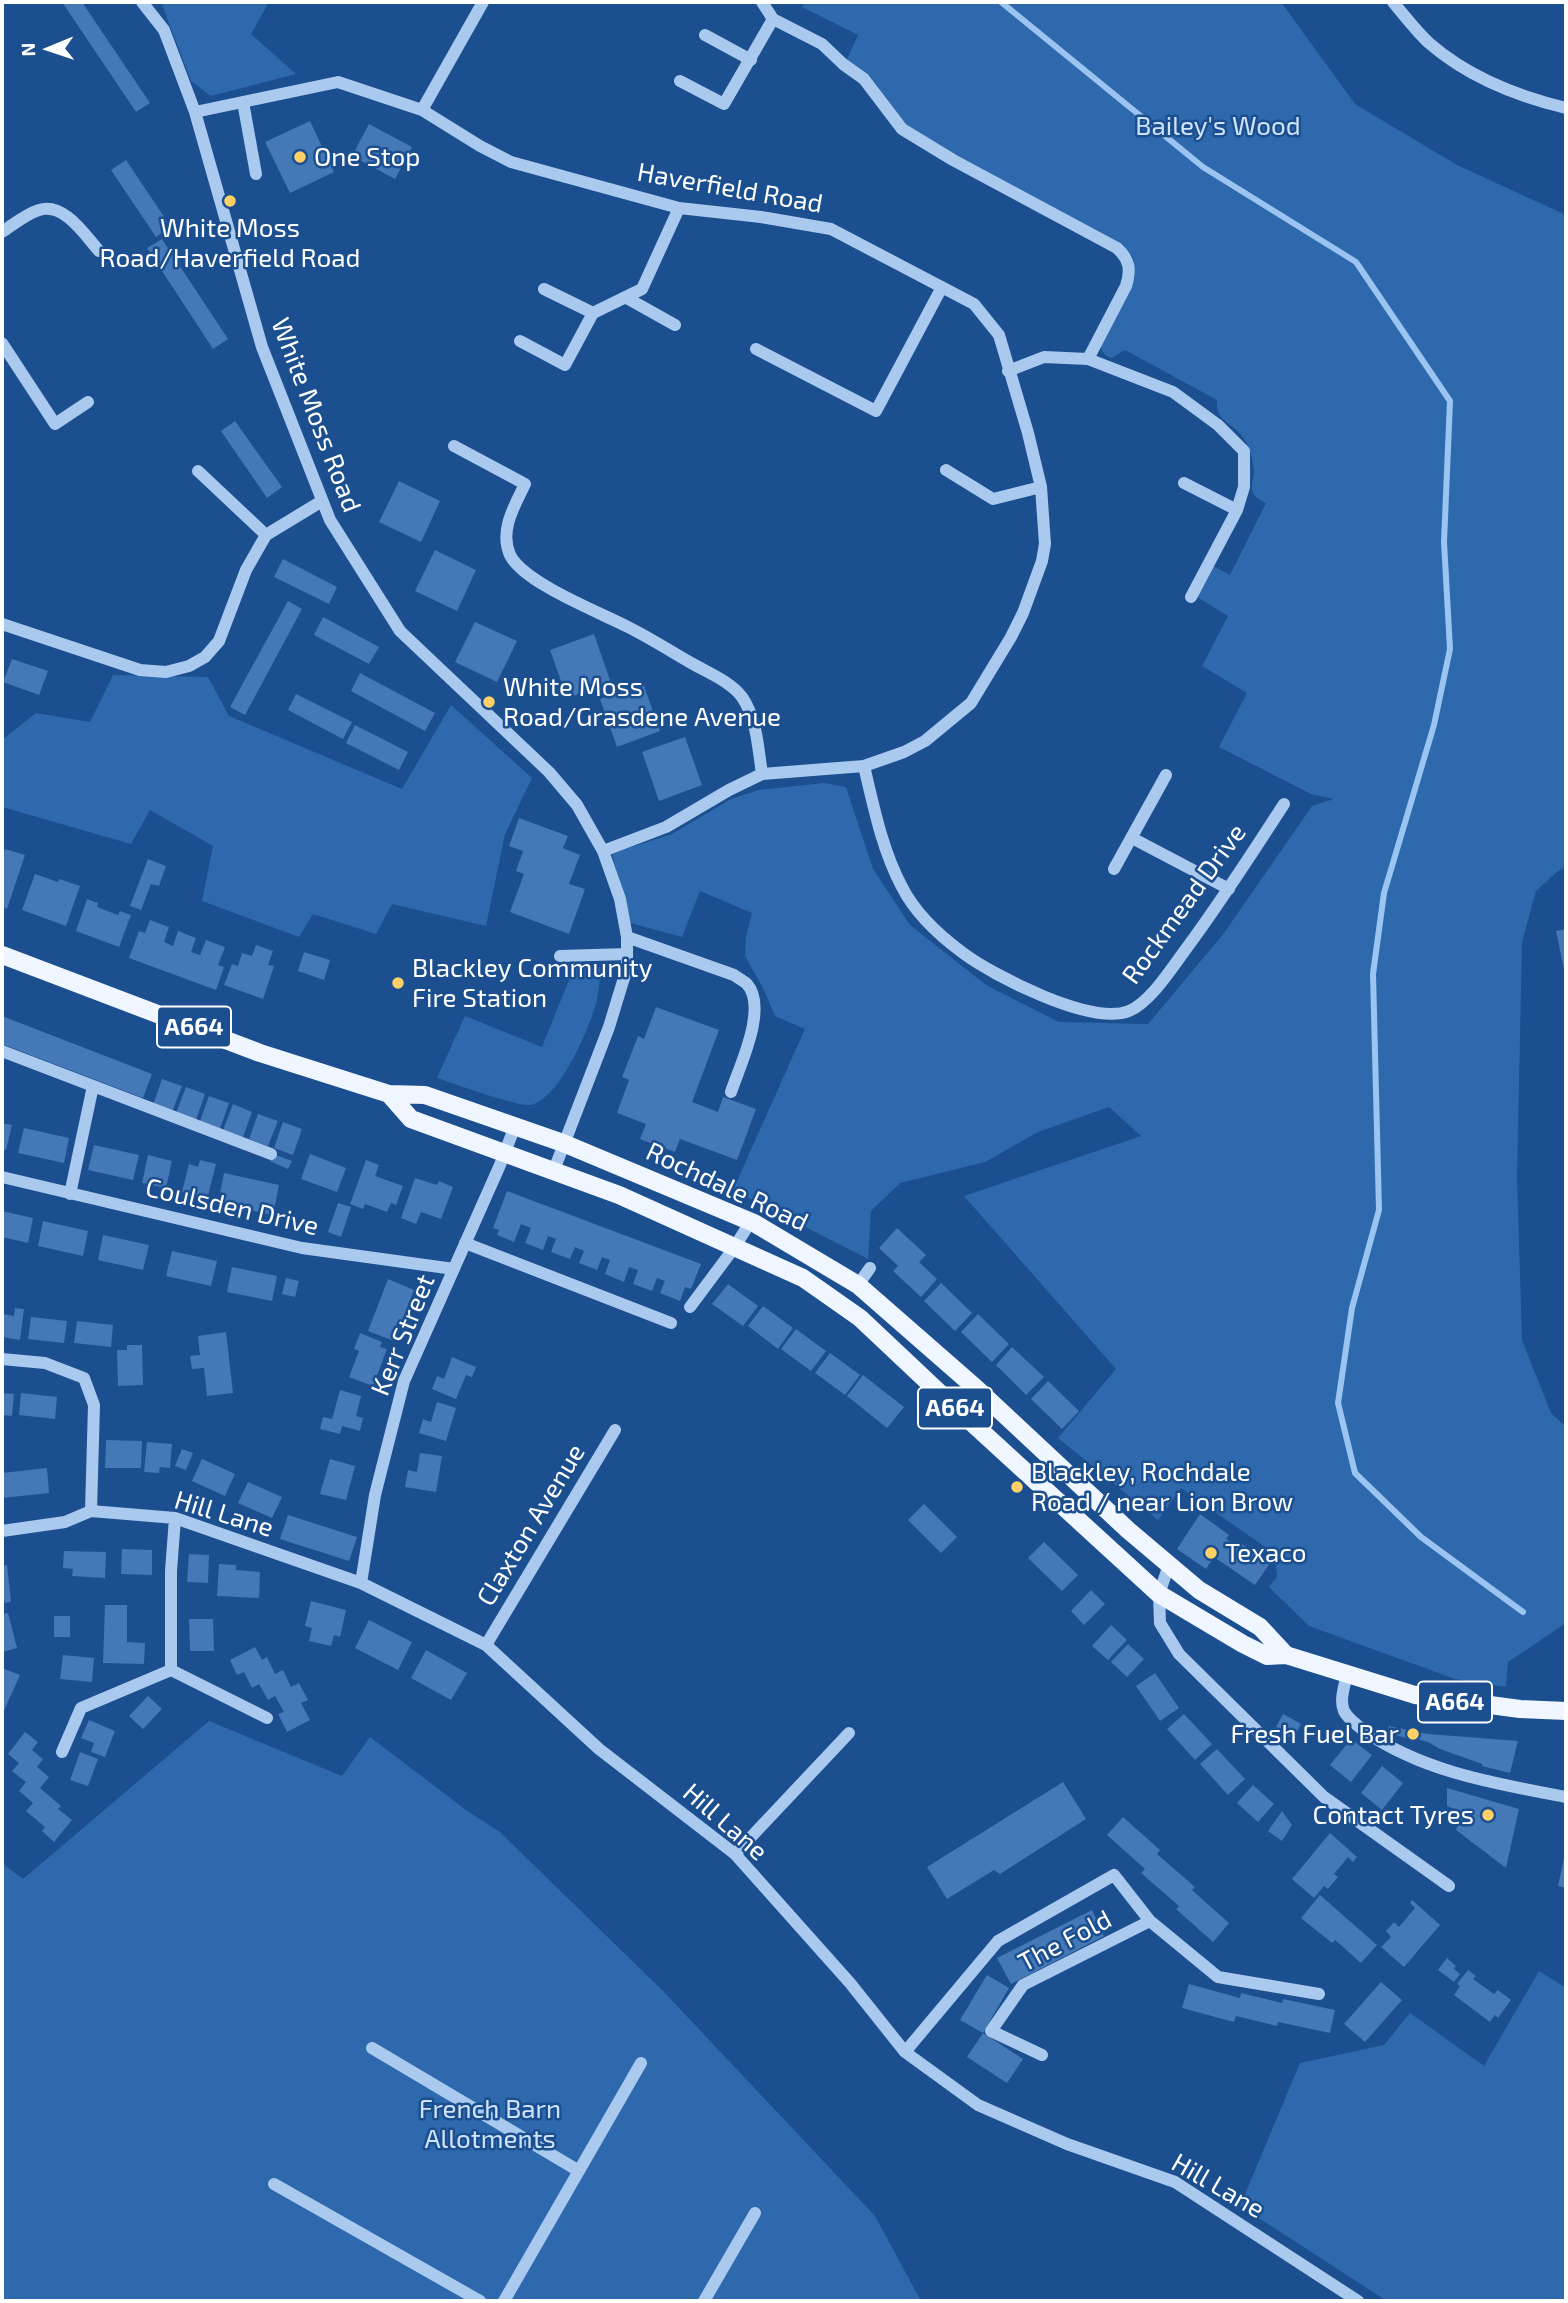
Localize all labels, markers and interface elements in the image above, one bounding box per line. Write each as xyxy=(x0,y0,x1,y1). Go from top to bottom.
north arrow xyxy=(14,14,84,84)
text: N xyxy=(16,42,39,57)
park label: Bailey's Wood xyxy=(1135,110,1301,142)
place label: One Stop xyxy=(314,141,420,173)
marker: One Stop xyxy=(292,149,308,165)
street label: Haverfield Road xyxy=(635,156,825,220)
marker: White Moss Road/Haverfield Road xyxy=(222,193,238,209)
place label: White Moss Road/Haverfield Road xyxy=(100,212,360,274)
street label: White Moss Road xyxy=(265,313,367,517)
place label: White Moss Road/Grasdene Avenue xyxy=(503,671,781,732)
marker: White Moss Road/Grasdene Avenue xyxy=(481,694,497,710)
street label: Rockmead Drive xyxy=(1116,818,1252,990)
place label: Blackley Community Fire Station xyxy=(412,952,652,1014)
marker: Blackley Community Fire Station xyxy=(390,975,406,991)
road number: A664 xyxy=(157,1007,231,1048)
street label: Rochdale Road xyxy=(641,1136,813,1238)
street label: Coulsden Drive xyxy=(142,1172,322,1242)
street label: Kerr Street xyxy=(365,1270,441,1400)
road number: A664 xyxy=(918,1388,992,1428)
street label: Claxton Avenue xyxy=(470,1438,592,1612)
place label: Blackley, Rochdale Road / near Lion Brow xyxy=(1031,1456,1293,1518)
marker: Blackley, Rochdale Road / near Lion Brow xyxy=(1009,1479,1025,1495)
street label: Hill Lane xyxy=(171,1484,277,1544)
place label: Texaco xyxy=(1225,1537,1306,1569)
marker: Texaco xyxy=(1203,1545,1219,1561)
road number: A664 xyxy=(1418,1682,1492,1722)
place label: Fresh Fuel Bar xyxy=(1231,1718,1399,1750)
marker: Fresh Fuel Bar xyxy=(1405,1726,1421,1742)
street label: Hill Lane xyxy=(676,1777,774,1867)
place label: Contact Tyres xyxy=(1312,1799,1474,1831)
marker: Contact Tyres xyxy=(1480,1807,1496,1823)
street label: The Fold xyxy=(1013,1904,1117,1978)
park label: French Barn Allotments xyxy=(419,2093,561,2154)
street label: Hill Lane xyxy=(1166,2147,1270,2225)

